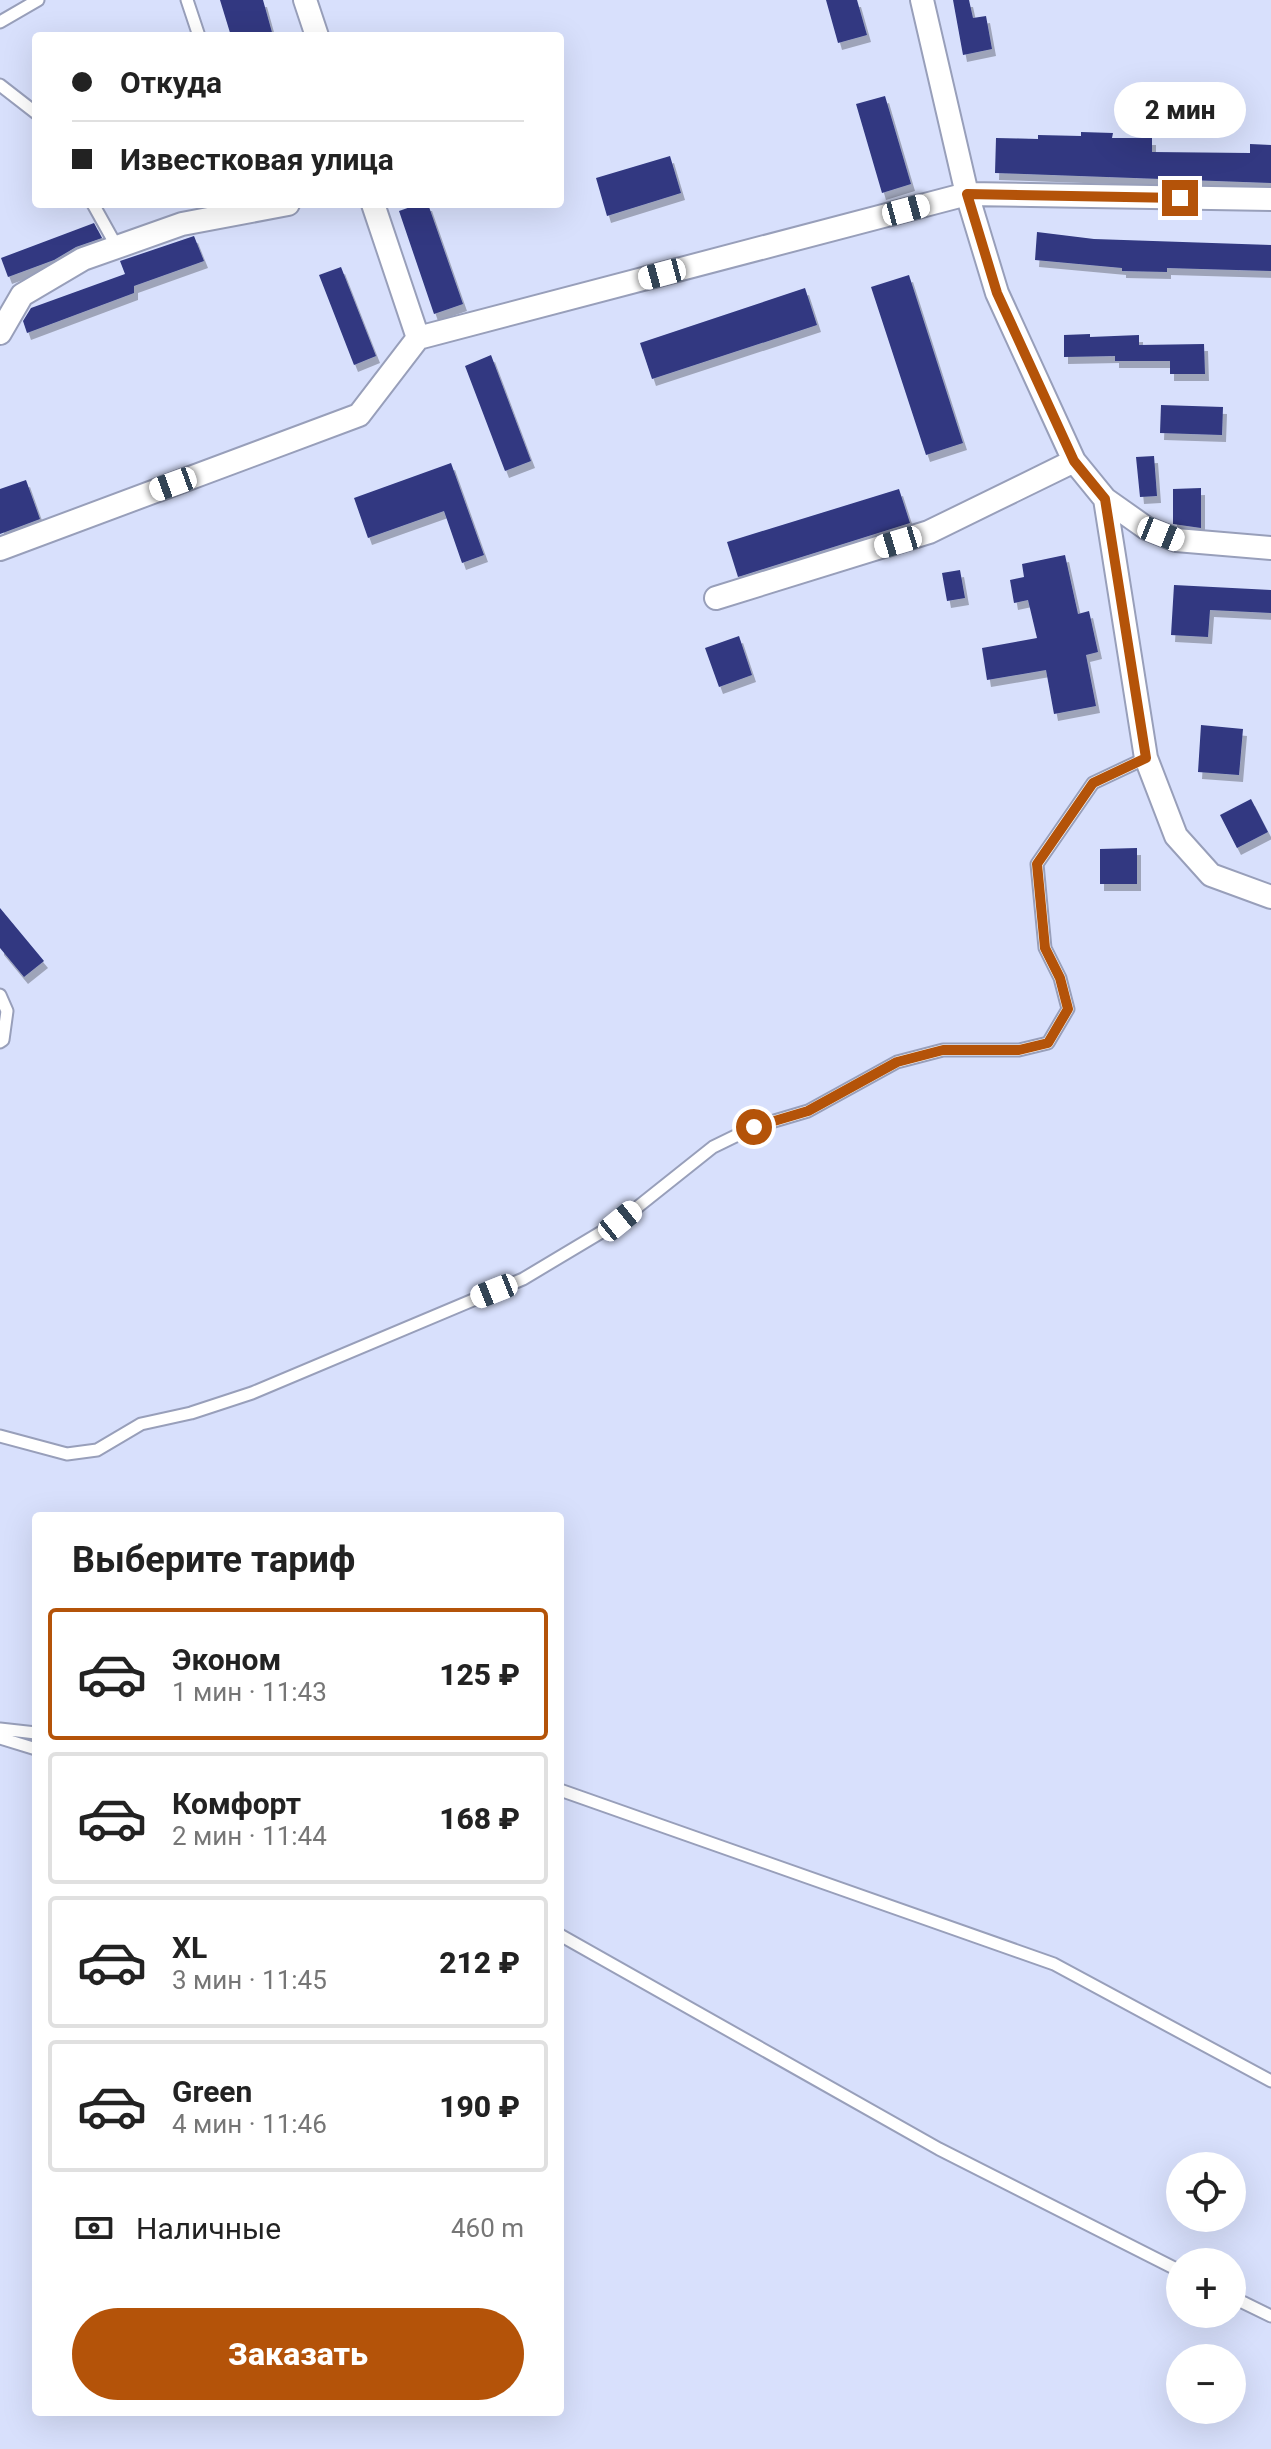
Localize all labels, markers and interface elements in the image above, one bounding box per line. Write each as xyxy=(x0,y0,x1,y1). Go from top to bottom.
text: Откуда xyxy=(120,65,222,100)
callout: 2 мин xyxy=(1114,82,1246,138)
text: 2 мин xyxy=(1145,95,1215,125)
text: Известковая улица xyxy=(120,142,394,177)
route end xyxy=(1162,180,1198,216)
car xyxy=(880,192,932,228)
car xyxy=(636,256,688,292)
car xyxy=(146,465,200,503)
car xyxy=(1134,514,1188,554)
car xyxy=(872,524,924,560)
route start xyxy=(736,1109,772,1145)
car xyxy=(594,1197,646,1245)
car xyxy=(467,1271,521,1311)
text: Выберите тариф xyxy=(72,1539,355,1581)
icon: car xyxy=(76,1638,148,1710)
text: Эконом xyxy=(172,1642,281,1677)
text: 125 ₽ xyxy=(439,1657,520,1692)
text: 1 мин · 11:43 xyxy=(172,1677,327,1707)
icon: car xyxy=(76,1782,148,1854)
text: Комфорт xyxy=(172,1786,301,1821)
text: 168 ₽ xyxy=(439,1801,520,1836)
text: 2 мин · 11:44 xyxy=(172,1821,327,1851)
icon: car xyxy=(76,1926,148,1998)
text: XL xyxy=(172,1930,207,1965)
text: 212 ₽ xyxy=(439,1945,520,1980)
text: 3 мин · 11:45 xyxy=(172,1965,327,1995)
icon: car xyxy=(76,2070,148,2142)
text: Green xyxy=(172,2074,252,2109)
text: 190 ₽ xyxy=(439,2089,520,2124)
text: 4 мин · 11:46 xyxy=(172,2109,327,2139)
map controls xyxy=(1166,2152,1246,2424)
button: locate xyxy=(1166,2152,1246,2232)
icon: cash xyxy=(72,2206,116,2250)
text: Наличные xyxy=(136,2211,281,2246)
text: 460 m xyxy=(451,2213,524,2243)
button: + xyxy=(1166,2248,1246,2328)
button: Заказать xyxy=(72,2308,524,2400)
button: − xyxy=(1166,2344,1246,2424)

